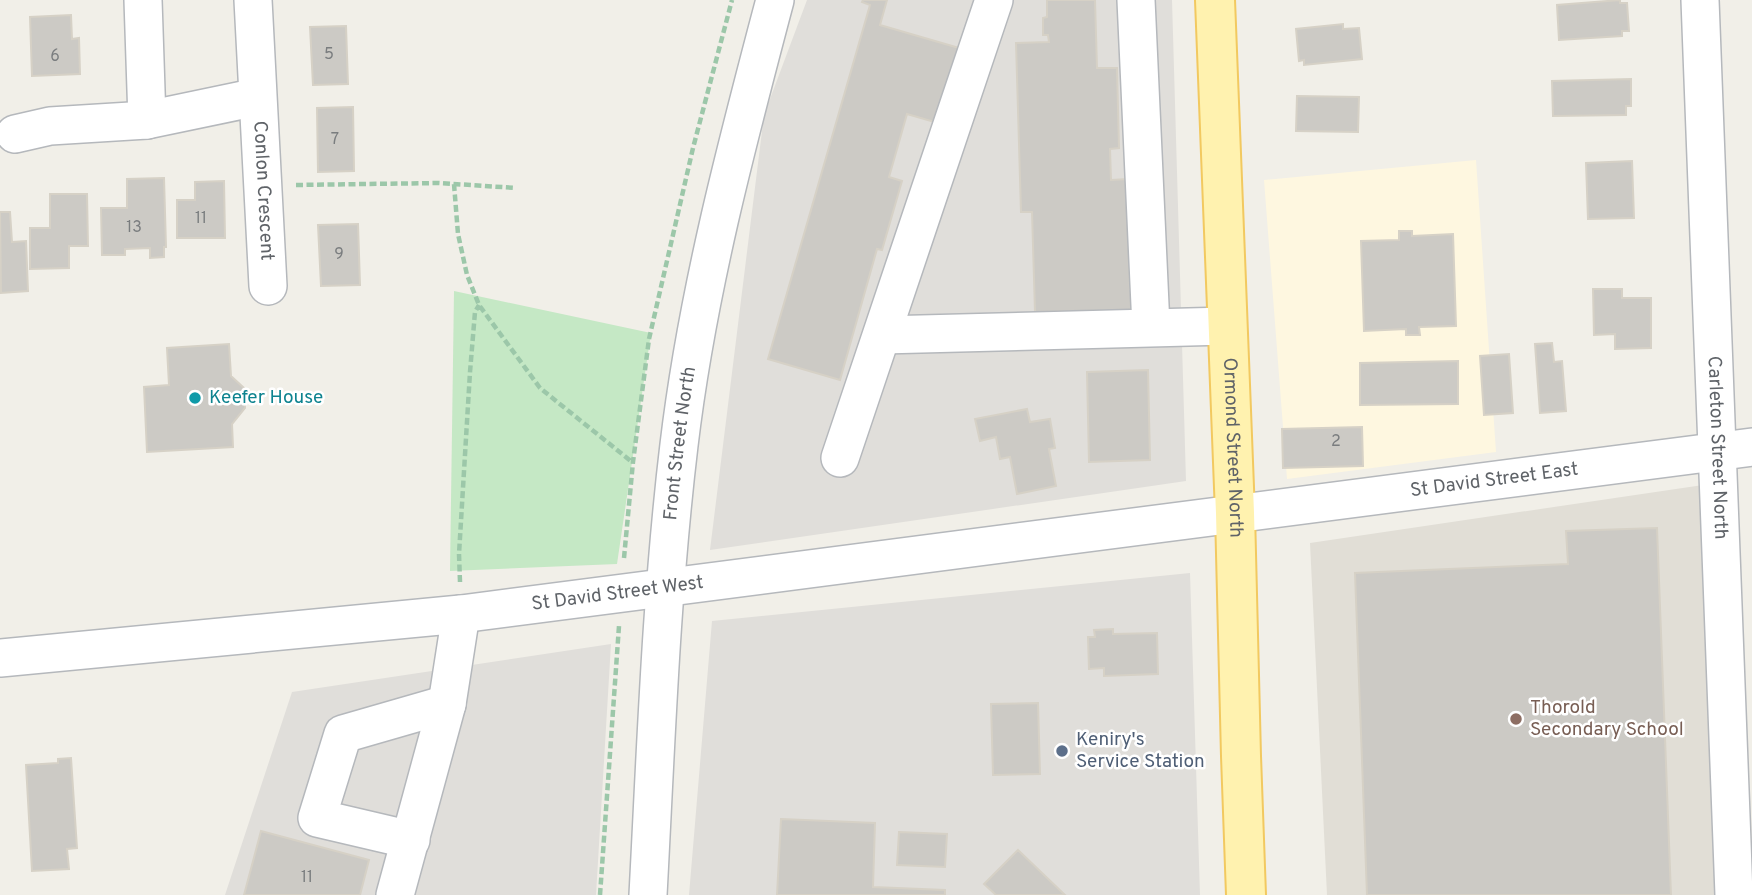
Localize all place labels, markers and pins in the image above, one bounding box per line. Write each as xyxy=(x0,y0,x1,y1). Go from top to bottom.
place label: Keefer House xyxy=(209,386,323,410)
marker: Keefer House xyxy=(187,390,203,406)
place label: Thorold Secondary School xyxy=(1530,696,1684,742)
marker: Thorold Secondary School xyxy=(1508,711,1524,727)
place label: Keniry's Service Station xyxy=(1076,728,1205,774)
marker: Keniry's Service Station xyxy=(1054,743,1070,759)

